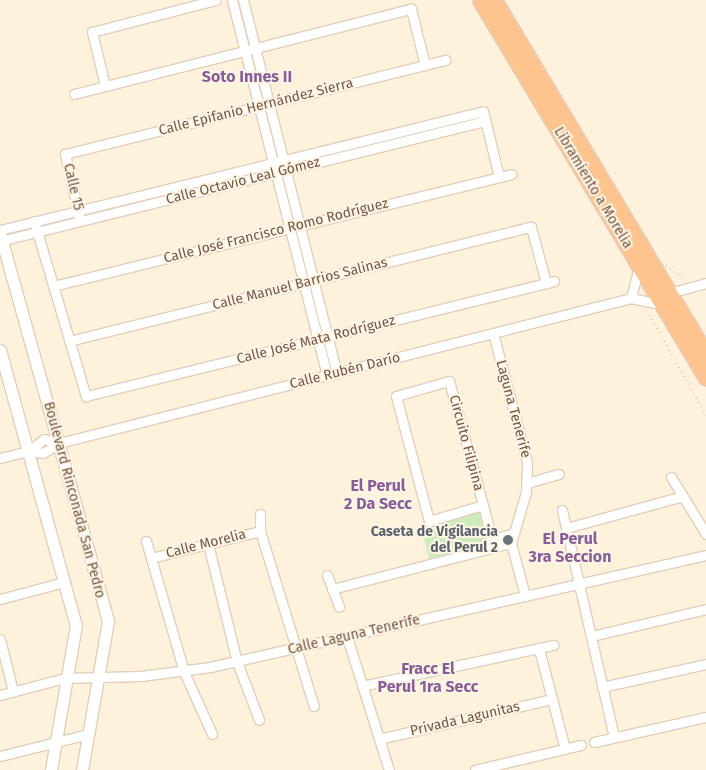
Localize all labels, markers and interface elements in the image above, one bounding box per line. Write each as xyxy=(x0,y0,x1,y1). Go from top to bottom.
district label: Soto Innes II xyxy=(202,67,292,87)
street label: Calle Epifanio Hernández Sierra xyxy=(157,75,355,139)
street label: Libramiento a Morelia xyxy=(550,124,636,252)
street label: Calle Octavio Leal Gómez xyxy=(164,154,322,208)
street label: Calle 15 xyxy=(59,162,87,212)
street label: Calle José Francisco Romo Rodríguez xyxy=(162,195,390,267)
street label: Calle Manuel Barrios Salinas xyxy=(211,254,389,314)
street label: Calle José Mata Rodríguez xyxy=(235,312,397,368)
street label: Calle Rubén Darío xyxy=(288,349,402,393)
street label: Laguna Tenerife xyxy=(492,358,534,460)
street label: Circuito Filipina xyxy=(445,393,487,493)
street label: Boulevard Rinconada San Pedro xyxy=(40,400,108,600)
district label: El Perul 2 Da Secc xyxy=(344,476,412,514)
place label: Caseta de Vigilancia del Perul 2 xyxy=(371,524,498,556)
street label: Calle Morelia xyxy=(164,526,248,562)
district label: El Perul 3ra Seccion xyxy=(529,529,611,567)
marker: Caseta de Vigilancia del Perul 2 xyxy=(502,534,514,546)
street label: Calle Laguna Tenerife xyxy=(286,612,422,658)
district label: Fracc El Perul 1ra Secc xyxy=(378,659,478,697)
street label: Privada Lagunitas xyxy=(409,698,521,740)

